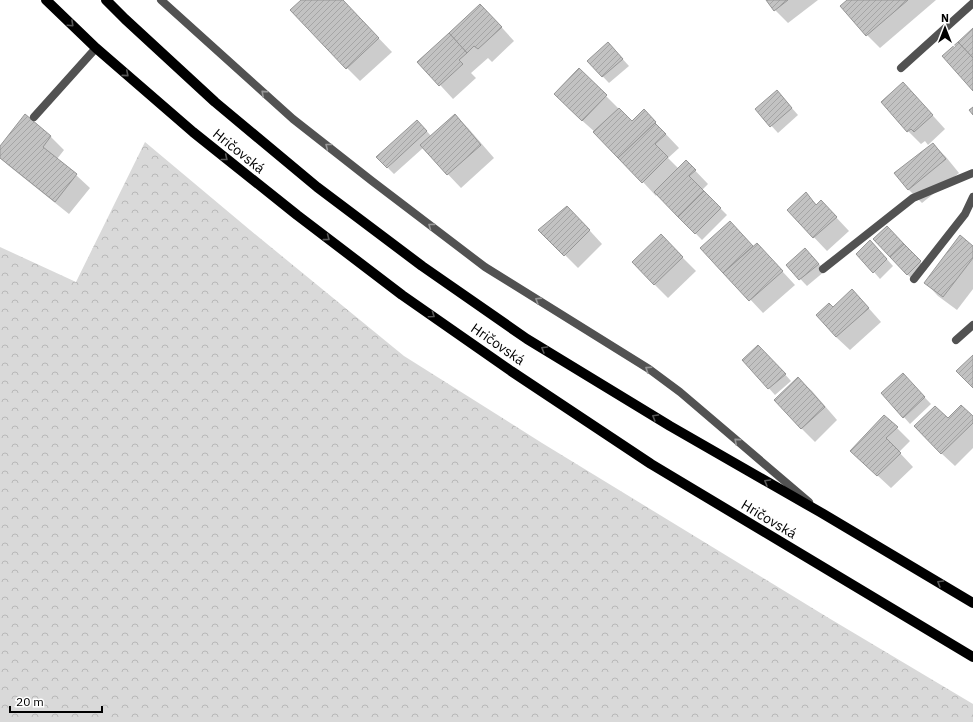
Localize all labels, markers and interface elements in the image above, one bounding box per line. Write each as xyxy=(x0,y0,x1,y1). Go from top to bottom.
north arrow xyxy=(925,8,965,48)
text: N xyxy=(941,11,949,25)
one-way arrow xyxy=(66,19,74,27)
one-way arrow xyxy=(121,69,129,76)
one-way arrow xyxy=(262,91,269,98)
street label: Hričovská xyxy=(209,125,269,178)
one-way arrow xyxy=(326,144,333,151)
one-way arrow xyxy=(221,153,228,160)
one-way arrow xyxy=(429,223,436,230)
one-way arrow xyxy=(323,233,330,240)
one-way arrow xyxy=(535,297,542,304)
one-way arrow xyxy=(428,310,435,318)
street label: Hričovská xyxy=(468,319,529,369)
one-way arrow xyxy=(541,346,548,353)
one-way arrow xyxy=(645,366,652,374)
one-way arrow xyxy=(652,414,659,421)
one-way arrow xyxy=(734,438,742,445)
one-way arrow xyxy=(764,479,771,486)
street label: Hričovská xyxy=(738,495,801,543)
one-way arrow xyxy=(937,580,944,588)
scale bar xyxy=(10,688,102,714)
text: 20 m xyxy=(16,694,44,709)

